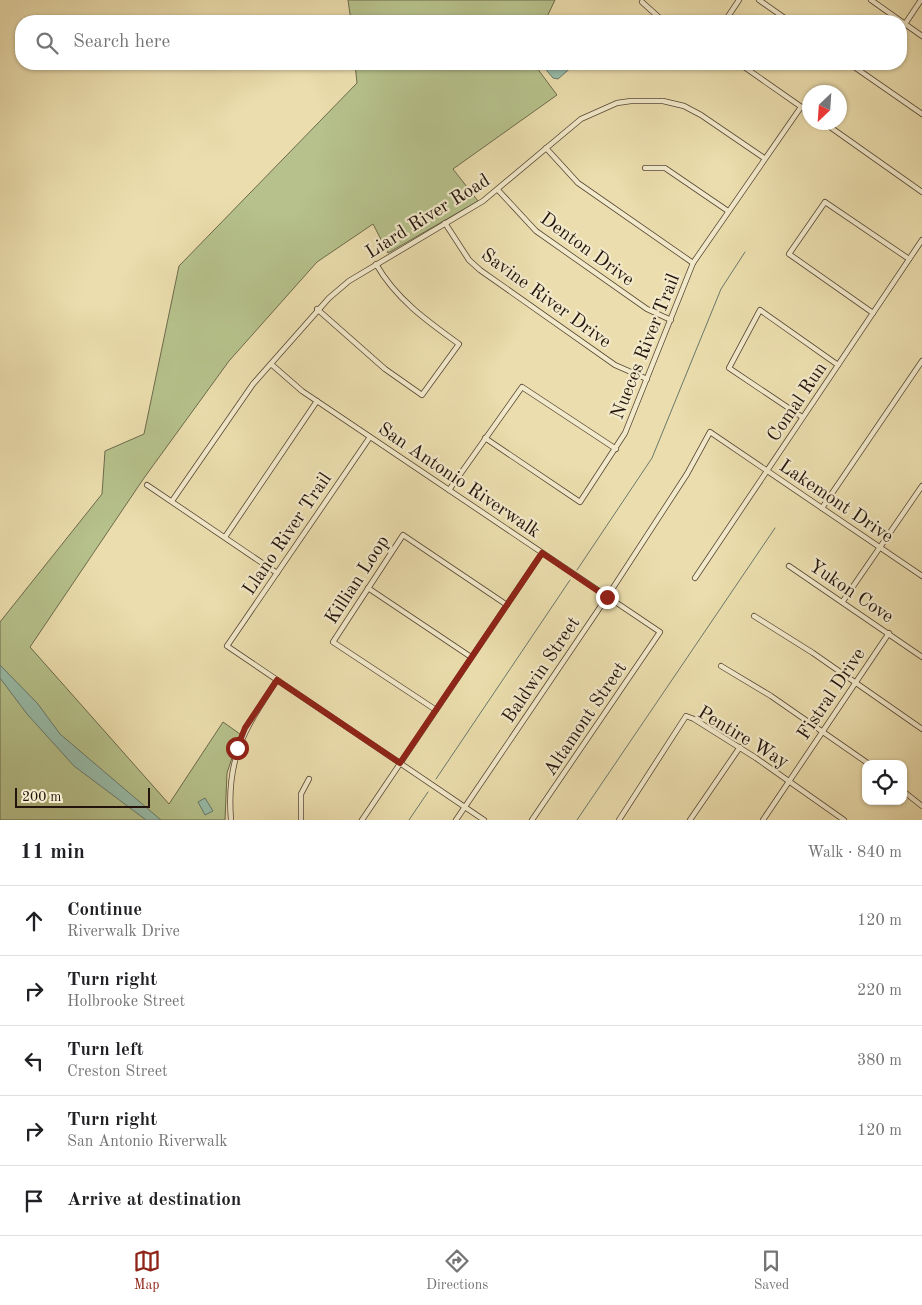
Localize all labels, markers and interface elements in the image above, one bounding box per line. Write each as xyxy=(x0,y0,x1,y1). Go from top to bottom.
search box xyxy=(15,15,907,70)
icon: search xyxy=(33,29,61,57)
text: Search here xyxy=(73,33,170,52)
north arrow xyxy=(802,85,847,130)
street label: Liard River Road xyxy=(363,171,494,263)
street label: Denton Drive xyxy=(536,210,637,290)
street label: Savine River Drive xyxy=(477,246,614,352)
street label: Nueces River Trail xyxy=(609,272,684,422)
street label: Comal Run xyxy=(765,359,831,445)
street label: San Antonio Riverwalk xyxy=(374,420,543,542)
street label: Lakemont Drive xyxy=(775,457,896,547)
street label: Llano River Trail xyxy=(240,470,336,599)
street label: Killian Loop xyxy=(323,533,394,628)
street label: Yukon Cove xyxy=(805,557,896,627)
route end xyxy=(596,586,619,609)
street label: Baldwin Street xyxy=(500,614,584,727)
street label: Fistral Drive xyxy=(795,645,870,744)
street label: Altamont Street xyxy=(541,659,631,780)
street label: Pentire Way xyxy=(694,704,792,773)
route start xyxy=(226,737,249,760)
map controls xyxy=(862,760,907,805)
button: locate xyxy=(862,760,907,805)
scale bar xyxy=(15,785,150,808)
text: 200 m xyxy=(22,790,61,804)
text: 11 min xyxy=(20,842,85,863)
text: Walk · 840 m xyxy=(807,845,902,861)
text: Continue xyxy=(67,901,142,920)
icon: ahead xyxy=(20,907,48,935)
text: 120 m xyxy=(857,913,902,929)
text: Riverwalk Drive xyxy=(67,924,180,940)
text: Turn right xyxy=(67,971,157,990)
icon: right xyxy=(20,977,48,1005)
text: 220 m xyxy=(857,983,902,999)
text: Holbrooke Street xyxy=(67,994,185,1010)
text: Turn left xyxy=(67,1041,144,1060)
icon: left xyxy=(20,1047,48,1075)
text: 380 m xyxy=(857,1053,902,1069)
text: Creston Street xyxy=(67,1064,168,1080)
text: Turn right xyxy=(67,1111,157,1130)
icon: right xyxy=(20,1117,48,1145)
text: 120 m xyxy=(857,1123,902,1139)
text: San Antonio Riverwalk xyxy=(67,1134,228,1150)
icon: arrive xyxy=(20,1187,48,1215)
text: Arrive at destination xyxy=(67,1191,241,1210)
tab: Map xyxy=(133,1247,161,1294)
tab: Directions xyxy=(426,1247,488,1294)
tab: Saved xyxy=(754,1247,789,1294)

